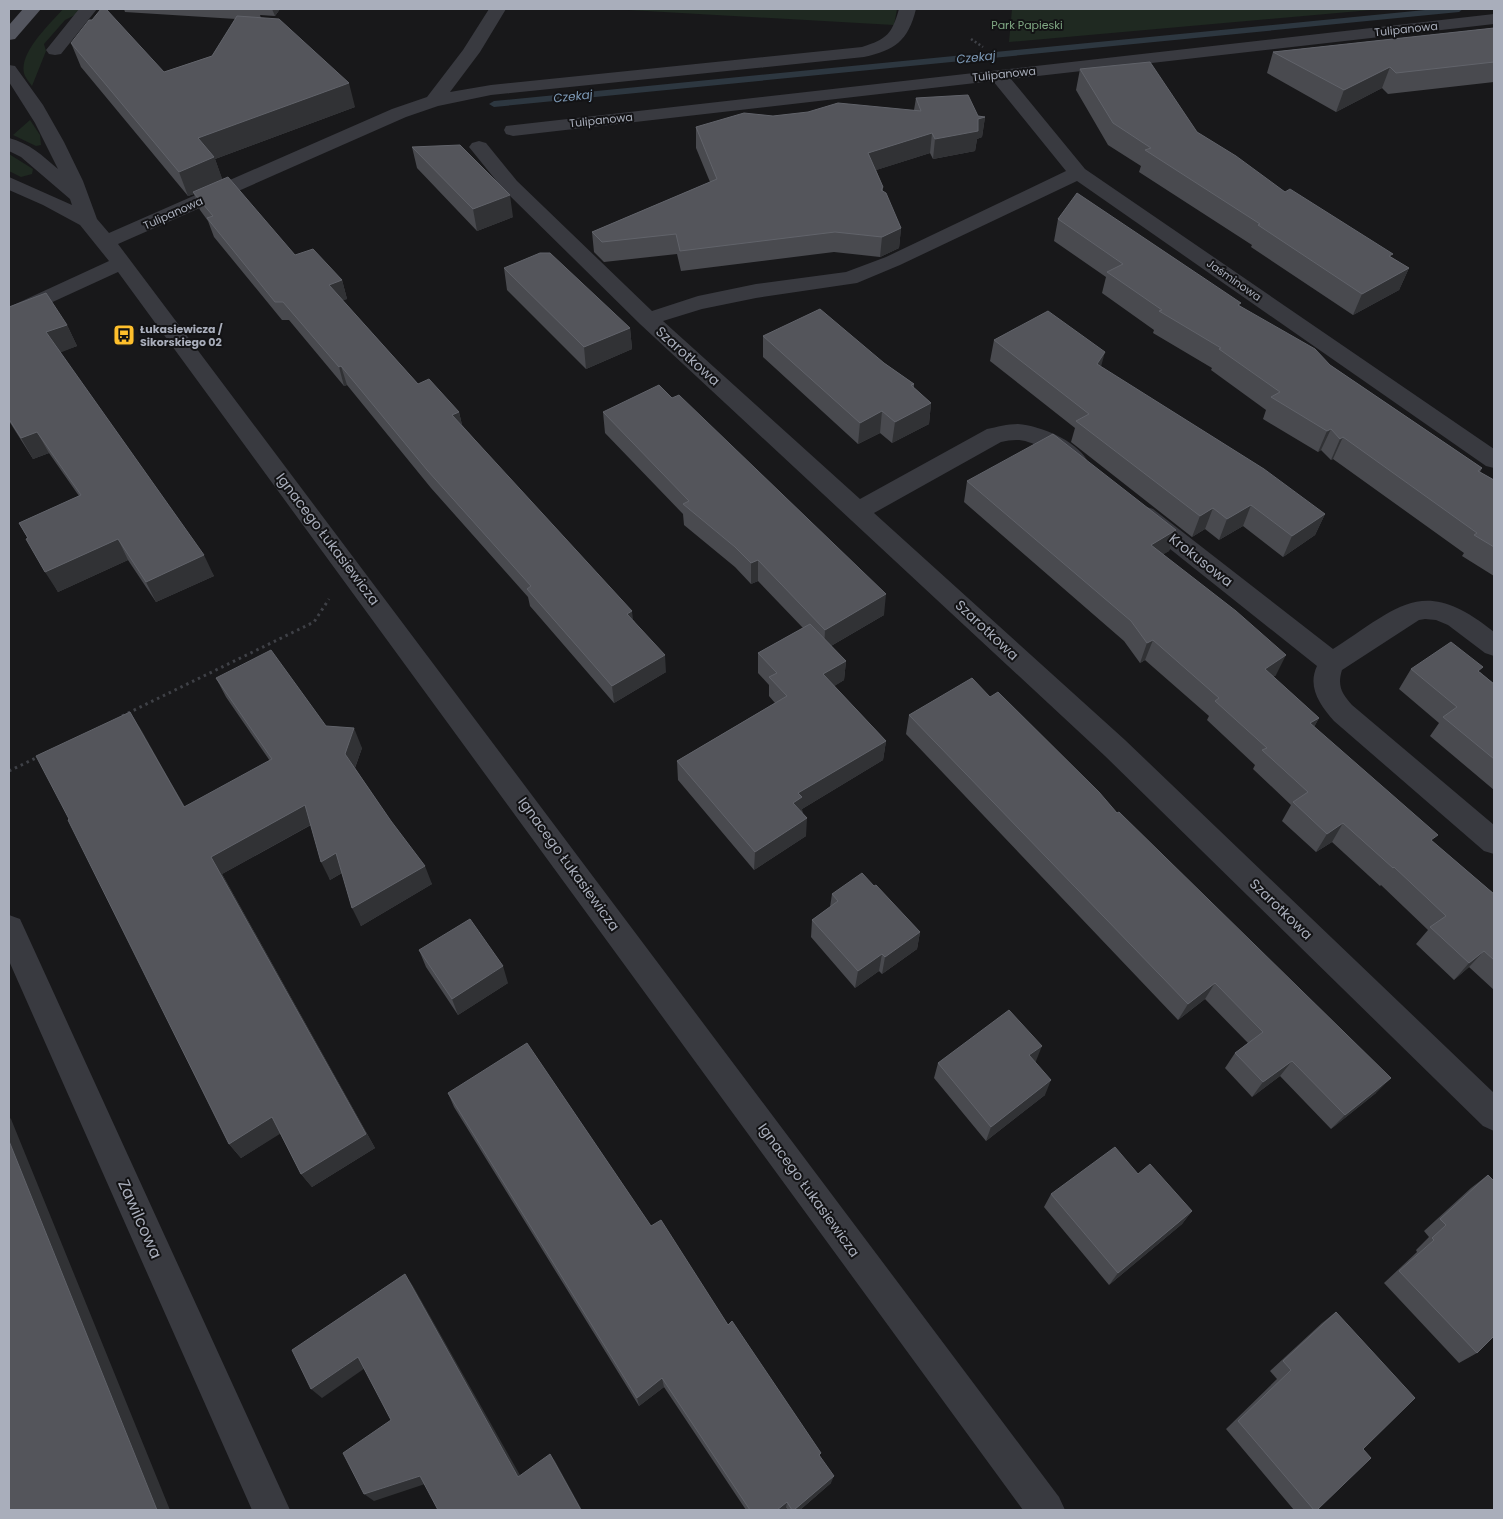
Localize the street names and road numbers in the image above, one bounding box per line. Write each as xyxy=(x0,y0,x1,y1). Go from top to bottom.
street label: Tulipanowa xyxy=(1373,18,1439,40)
street label: Tulipanowa xyxy=(971,63,1037,85)
street label: Tulipanowa xyxy=(568,109,634,131)
street label: Tulipanowa xyxy=(141,193,205,233)
street label: Jaśminowa xyxy=(1203,255,1265,305)
street label: Szarotkowa xyxy=(651,322,725,390)
street label: Ignacego Łukasiewicza xyxy=(272,469,384,609)
street label: Krokusowa xyxy=(1165,529,1237,591)
street label: Szarotkowa xyxy=(951,595,1023,665)
street label: Ignacego Łukasiewicza xyxy=(514,793,624,935)
street label: Szarotkowa xyxy=(1245,874,1317,944)
street label: Ignacego Łukasiewicza xyxy=(754,1119,864,1261)
street label: Zawilcowa xyxy=(112,1176,168,1262)

